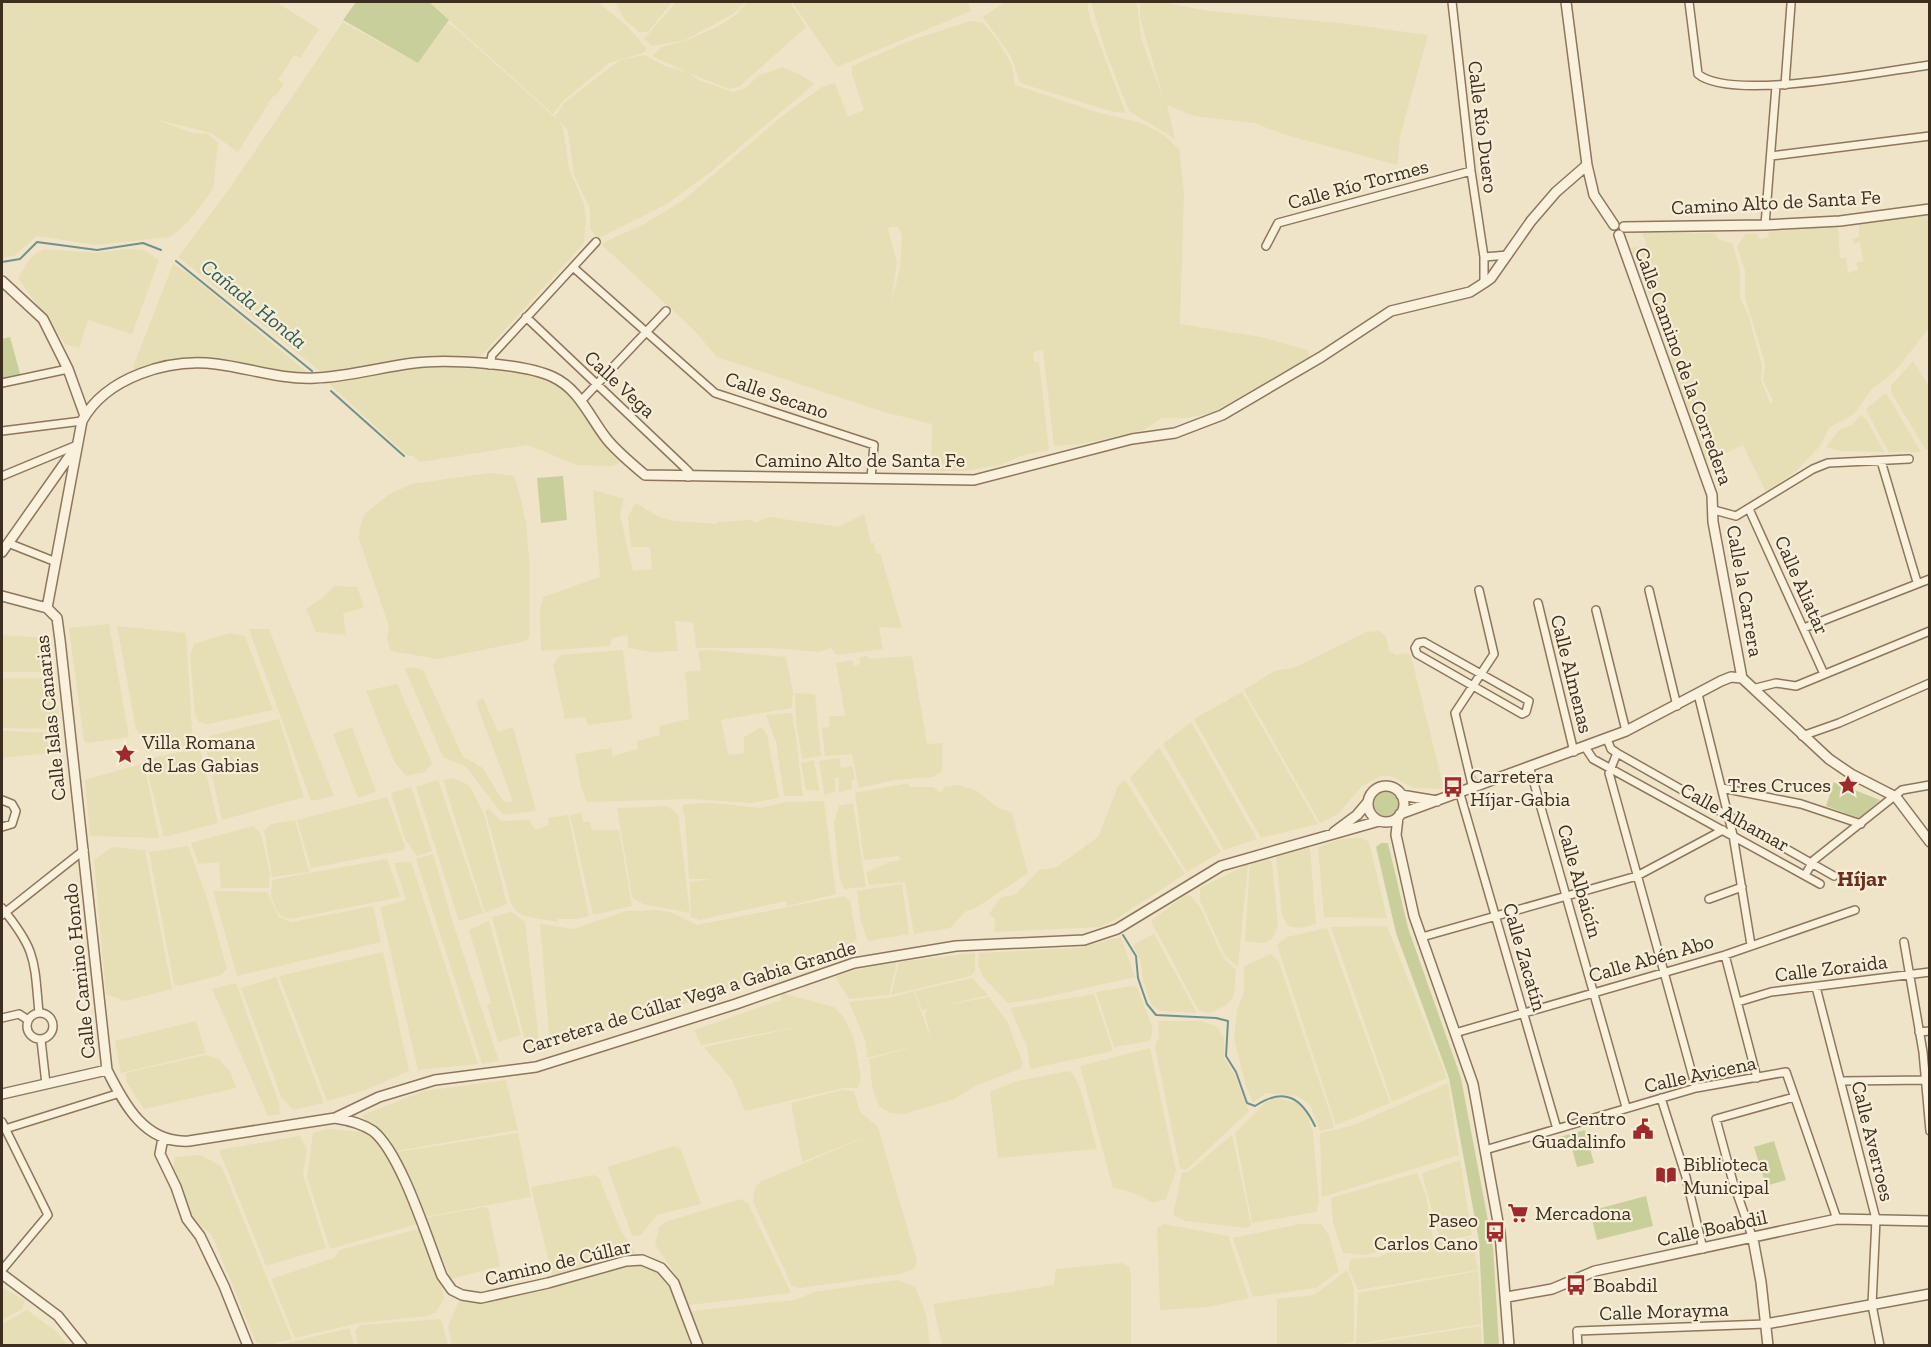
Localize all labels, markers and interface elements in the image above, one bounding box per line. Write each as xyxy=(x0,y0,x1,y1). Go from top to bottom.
street label: Calle Río Duero xyxy=(1463,59,1503,195)
street label: Calle Río Tormes xyxy=(1285,154,1431,214)
street label: Camino Alto de Santa Fe xyxy=(1670,185,1882,219)
street label: Calle Camino de la Corredera xyxy=(1630,244,1738,488)
water label: Cañada Honda xyxy=(196,253,312,354)
street label: Calle Vega xyxy=(580,345,661,423)
street label: Calle Secano xyxy=(722,366,832,424)
street label: Camino Alto de Santa Fe xyxy=(755,448,965,472)
street label: Calle la Carrera xyxy=(1722,523,1768,659)
street label: Calle Aliatar xyxy=(1770,532,1834,638)
street label: Calle Almenas xyxy=(1546,612,1598,736)
street label: Calle Islas Canarias xyxy=(29,634,71,802)
place label: Villa Romana de Las Gabias xyxy=(141,730,259,777)
place icon: Villa Romana de Las Gabias xyxy=(113,742,137,766)
place label: Carretera Híjar-Gabia xyxy=(1470,764,1571,811)
place label: Tres Cruces xyxy=(1728,773,1831,797)
place icon: Tres Cruces xyxy=(1836,773,1860,797)
bus stop icon: Carretera Híjar-Gabia xyxy=(1441,775,1465,799)
street label: Calle Alhamar xyxy=(1676,777,1794,857)
street label: Calle Albaicín xyxy=(1552,821,1608,941)
district label: Híjar xyxy=(1837,865,1887,892)
street label: Calle Camino Hondo xyxy=(58,882,100,1060)
street label: Calle Zacatín xyxy=(1498,900,1552,1015)
street label: Calle Abén Abo xyxy=(1586,929,1716,987)
street label: Carretera de Cúllar Vega a Gabia Grande xyxy=(519,935,859,1059)
street label: Calle Zoraida xyxy=(1773,949,1889,987)
street label: Calle Avicena xyxy=(1642,1050,1759,1098)
street label: Calle Averroes xyxy=(1846,1078,1900,1204)
place label: Centro Guadalinfo xyxy=(1532,1106,1626,1153)
public building icon: Centro Guadalinfo xyxy=(1631,1117,1655,1141)
place label: Biblioteca Municipal xyxy=(1683,1152,1769,1199)
library icon: Biblioteca Municipal xyxy=(1654,1163,1678,1187)
supermarket icon: Mercadona xyxy=(1506,1201,1530,1225)
place label: Mercadona xyxy=(1535,1201,1632,1225)
street label: Calle Boabdil xyxy=(1655,1205,1769,1251)
place label: Paseo Carlos Cano xyxy=(1374,1208,1478,1255)
bus stop icon: Paseo Carlos Cano xyxy=(1483,1220,1507,1244)
street label: Camino de Cúllar xyxy=(482,1233,634,1291)
bus stop icon: Boabdil xyxy=(1564,1273,1588,1297)
place label: Boabdil xyxy=(1593,1273,1658,1297)
street label: Calle Morayma xyxy=(1599,1297,1729,1325)

